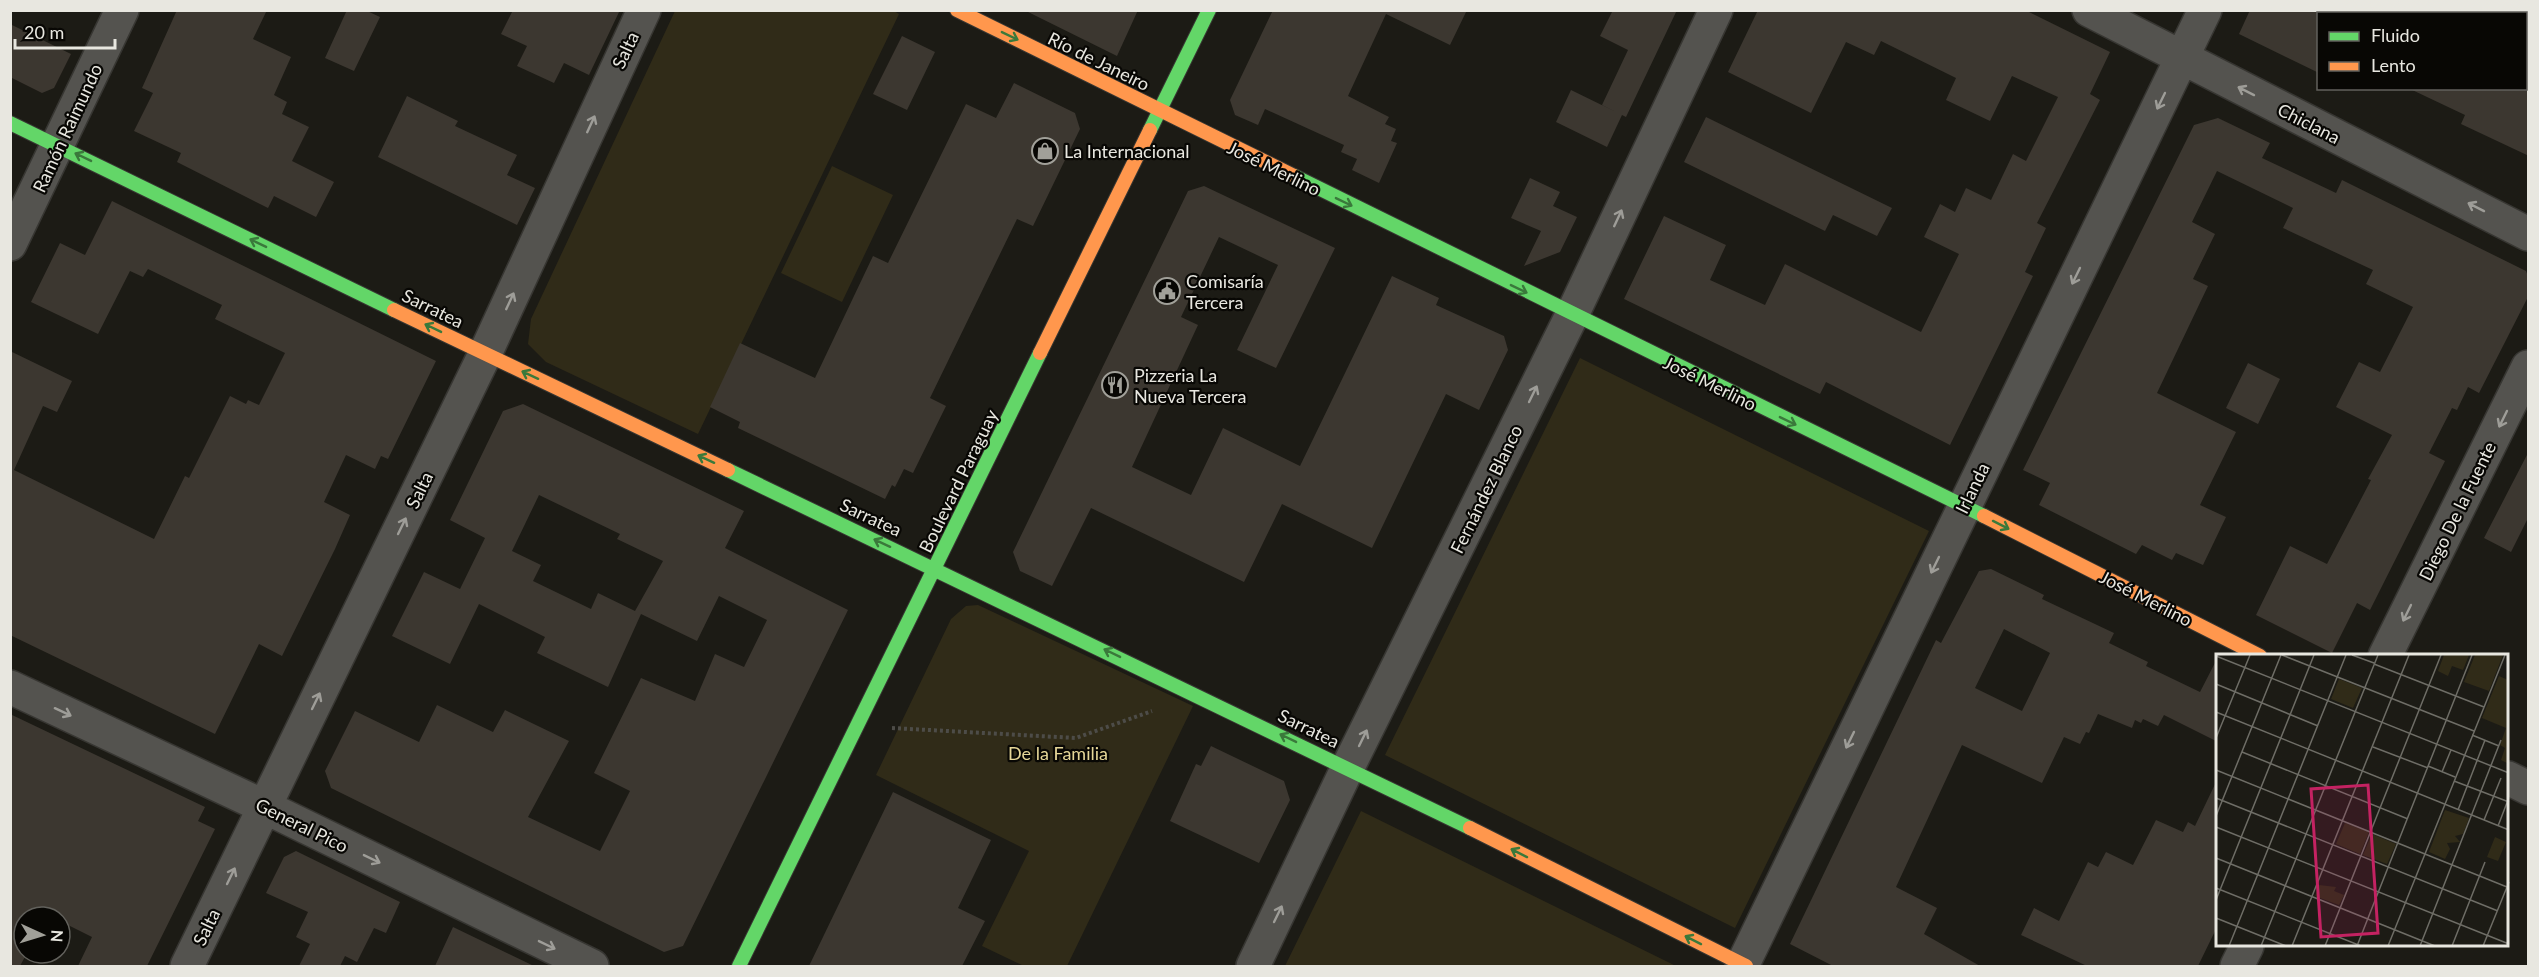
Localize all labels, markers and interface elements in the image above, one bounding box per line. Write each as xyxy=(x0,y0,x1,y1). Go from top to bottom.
scale bar xyxy=(15,12,116,50)
legend xyxy=(2317,12,2527,90)
text: 20 m xyxy=(24,21,64,43)
text: Fluido xyxy=(2371,24,2420,46)
street label: Río de Janeiro xyxy=(1045,27,1153,95)
street label: Salta xyxy=(607,28,643,72)
one-way arrow xyxy=(1000,31,1018,43)
text: Lento xyxy=(2371,54,2416,76)
street label: Ramón Raimundo xyxy=(28,60,106,196)
one-way arrow xyxy=(2238,85,2255,97)
one-way arrow xyxy=(2155,92,2167,110)
street label: Chiclana xyxy=(2274,98,2344,148)
one-way arrow xyxy=(586,115,598,133)
shop icon: La Internacional xyxy=(1030,136,1060,166)
street label: José Merlino xyxy=(1224,136,1324,200)
place label: La Internacional xyxy=(1064,140,1189,162)
one-way arrow xyxy=(74,151,92,162)
one-way arrow xyxy=(1335,197,1353,209)
one-way arrow xyxy=(2468,201,2486,213)
one-way arrow xyxy=(1613,210,1625,228)
one-way arrow xyxy=(249,236,267,248)
one-way arrow xyxy=(2069,267,2081,285)
place label: Comisaría Tercera xyxy=(1186,270,1264,313)
public building icon: Comisaría Tercera xyxy=(1152,276,1182,306)
street label: Sarratea xyxy=(399,284,467,332)
one-way arrow xyxy=(1509,284,1527,295)
one-way arrow xyxy=(505,292,516,310)
one-way arrow xyxy=(424,322,442,334)
street label: José Merlino xyxy=(1660,351,1760,415)
place label: Pizzeria La Nueva Tercera xyxy=(1134,364,1246,407)
one-way arrow xyxy=(521,369,539,381)
restaurant icon: Pizzeria La Nueva Tercera xyxy=(1100,370,1130,400)
one-way arrow xyxy=(1528,385,1540,403)
street label: Boulevard Paraguay xyxy=(914,405,1002,556)
one-way arrow xyxy=(2496,410,2508,428)
one-way arrow xyxy=(1779,415,1797,427)
street label: Fernández Blanco xyxy=(1445,421,1527,557)
street label: Diego De la Fuente xyxy=(2414,438,2500,584)
one-way arrow xyxy=(697,452,715,464)
street label: Irlanda xyxy=(1950,459,1994,517)
street label: Salta xyxy=(401,468,437,512)
street label: Sarratea xyxy=(837,493,905,541)
one-way arrow xyxy=(397,517,408,535)
one-way arrow xyxy=(1992,520,2010,531)
one-way arrow xyxy=(873,536,891,548)
one-way arrow xyxy=(1928,555,1940,573)
street label: José Merlino xyxy=(2096,565,2196,631)
one-way arrow xyxy=(2400,603,2412,621)
one-way arrow xyxy=(1104,647,1122,659)
inset map xyxy=(2216,654,2509,947)
one-way arrow xyxy=(311,692,323,710)
street label: Sarratea xyxy=(1275,704,1343,752)
one-way arrow xyxy=(54,707,72,719)
one-way arrow xyxy=(1357,729,1369,747)
one-way arrow xyxy=(1280,731,1298,743)
one-way arrow xyxy=(1844,731,1856,749)
park label: De la Familia xyxy=(1008,742,1108,764)
street label: General Pico xyxy=(252,793,352,857)
one-way arrow xyxy=(1511,846,1529,858)
one-way arrow xyxy=(363,854,381,866)
one-way arrow xyxy=(226,868,237,886)
north arrow xyxy=(12,905,72,965)
street label: Salta xyxy=(188,905,224,949)
one-way arrow xyxy=(1273,905,1285,923)
text: N xyxy=(48,929,67,943)
one-way arrow xyxy=(1685,934,1703,946)
one-way arrow xyxy=(538,939,556,951)

